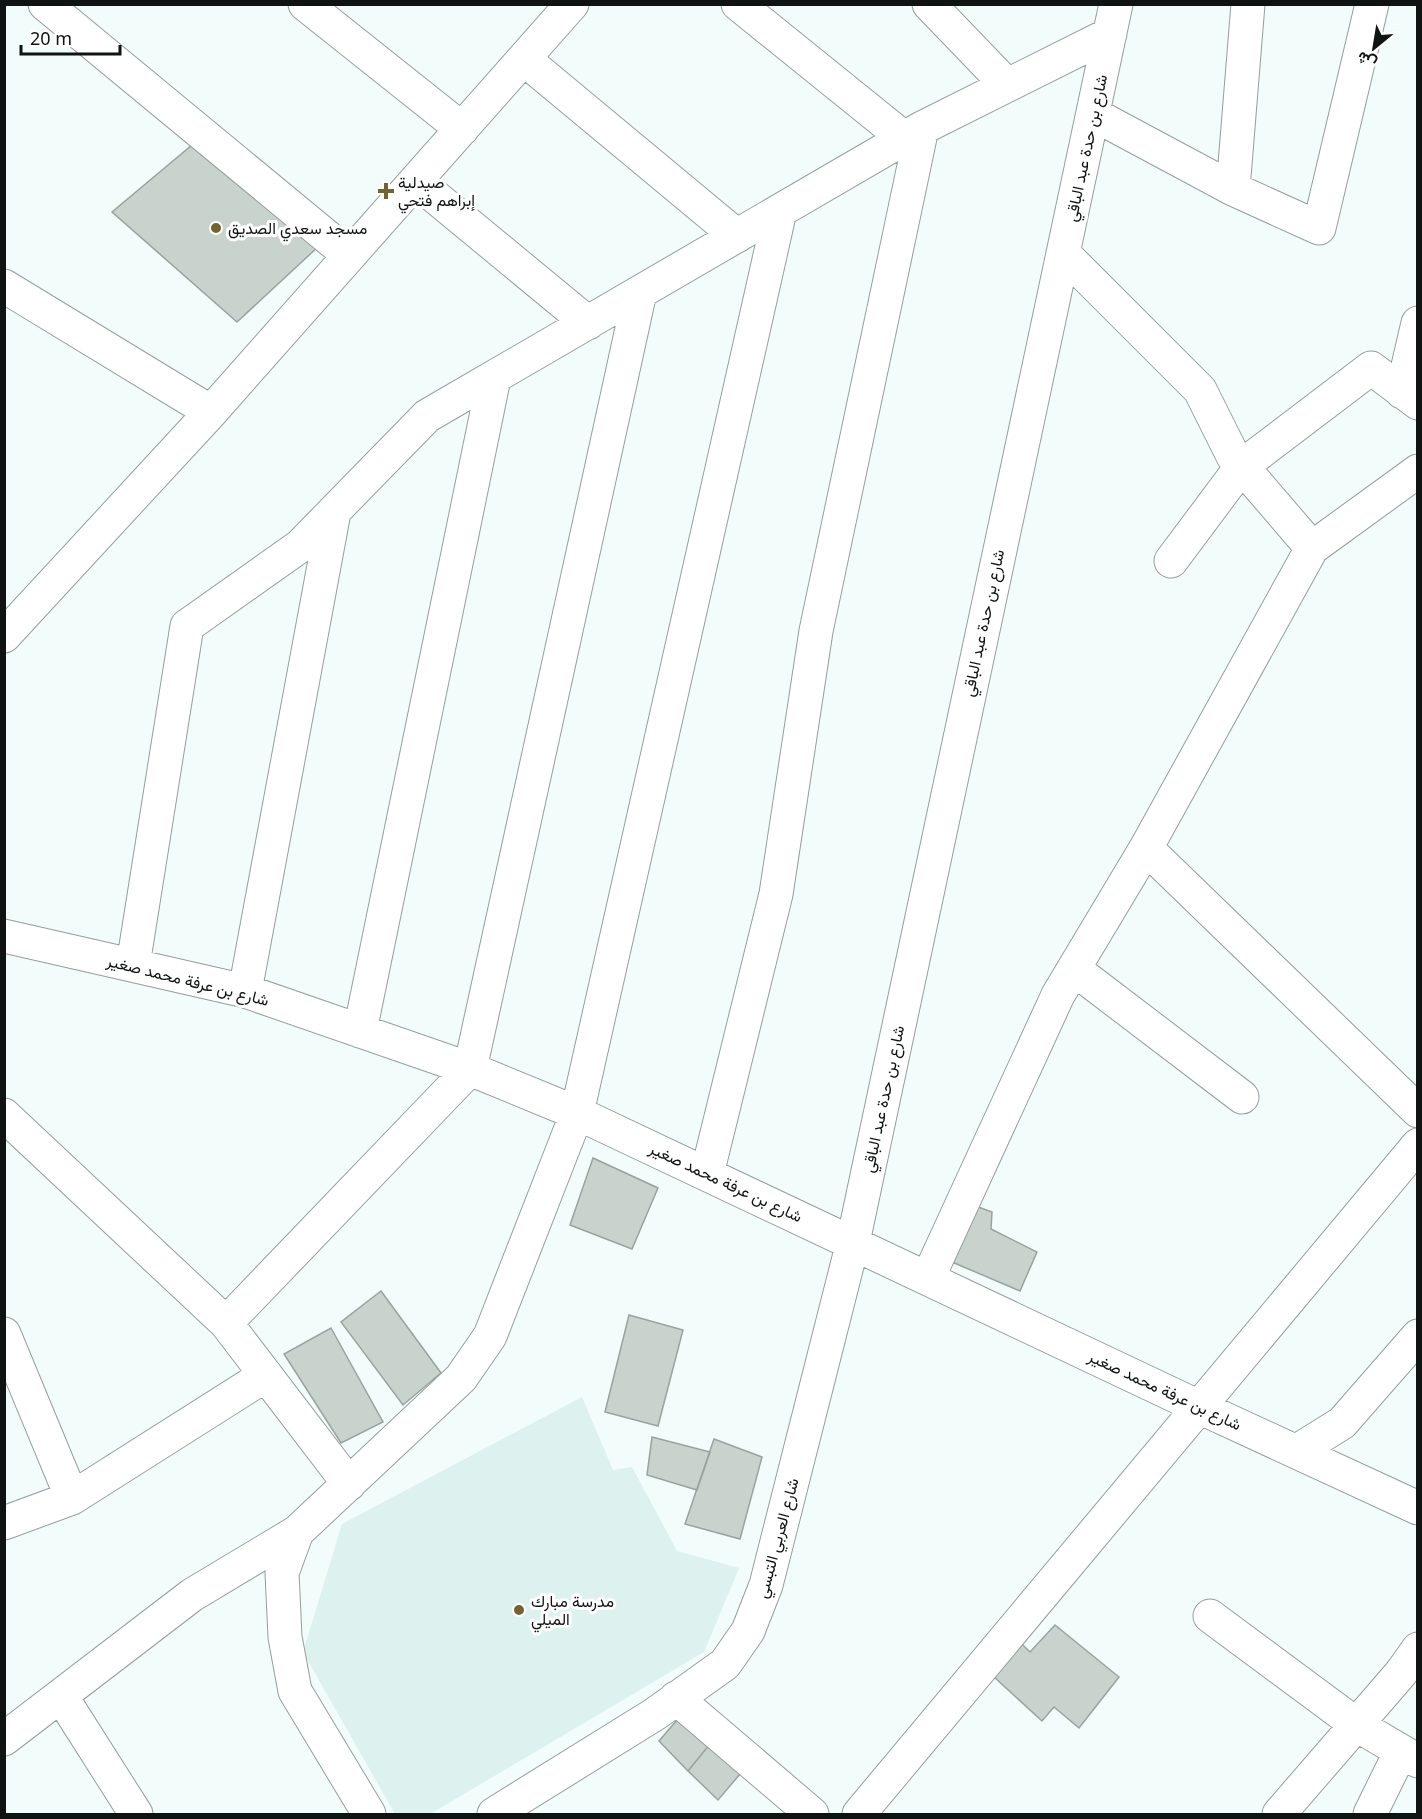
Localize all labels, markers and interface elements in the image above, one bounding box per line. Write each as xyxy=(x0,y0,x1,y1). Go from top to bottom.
scale bar xyxy=(21,18,120,56)
north arrow xyxy=(1344,18,1404,78)
text: 20 m xyxy=(30,26,72,50)
text: ش xyxy=(1353,47,1380,75)
street label: شارع بن حدة عبد الباقي xyxy=(1060,72,1115,224)
place label: صيدلية إبراهم فتحي xyxy=(398,171,475,214)
marker: صيدلية إبراهم فتحي xyxy=(379,184,393,198)
place label: مسجد سعدي الصديق xyxy=(228,217,367,242)
marker: مسجد سعدي الصديق xyxy=(209,221,223,235)
street label: شارع بن حدة عبد الباقي xyxy=(957,547,1012,699)
street label: شارع بن عرفة محمد صغير xyxy=(103,949,271,1012)
street label: شارع بن حدة عبد الباقي xyxy=(857,1023,912,1175)
street label: شارع بن عرفة محمد صغير xyxy=(645,1136,806,1228)
street label: شارع بن عرفة محمد صغير xyxy=(1084,1344,1245,1436)
street label: شارع العربي التبسي xyxy=(750,1475,807,1601)
place label: مدرسة مبارك الميلي xyxy=(531,1590,614,1633)
marker: مدرسة مبارك الميلي xyxy=(512,1603,526,1617)

